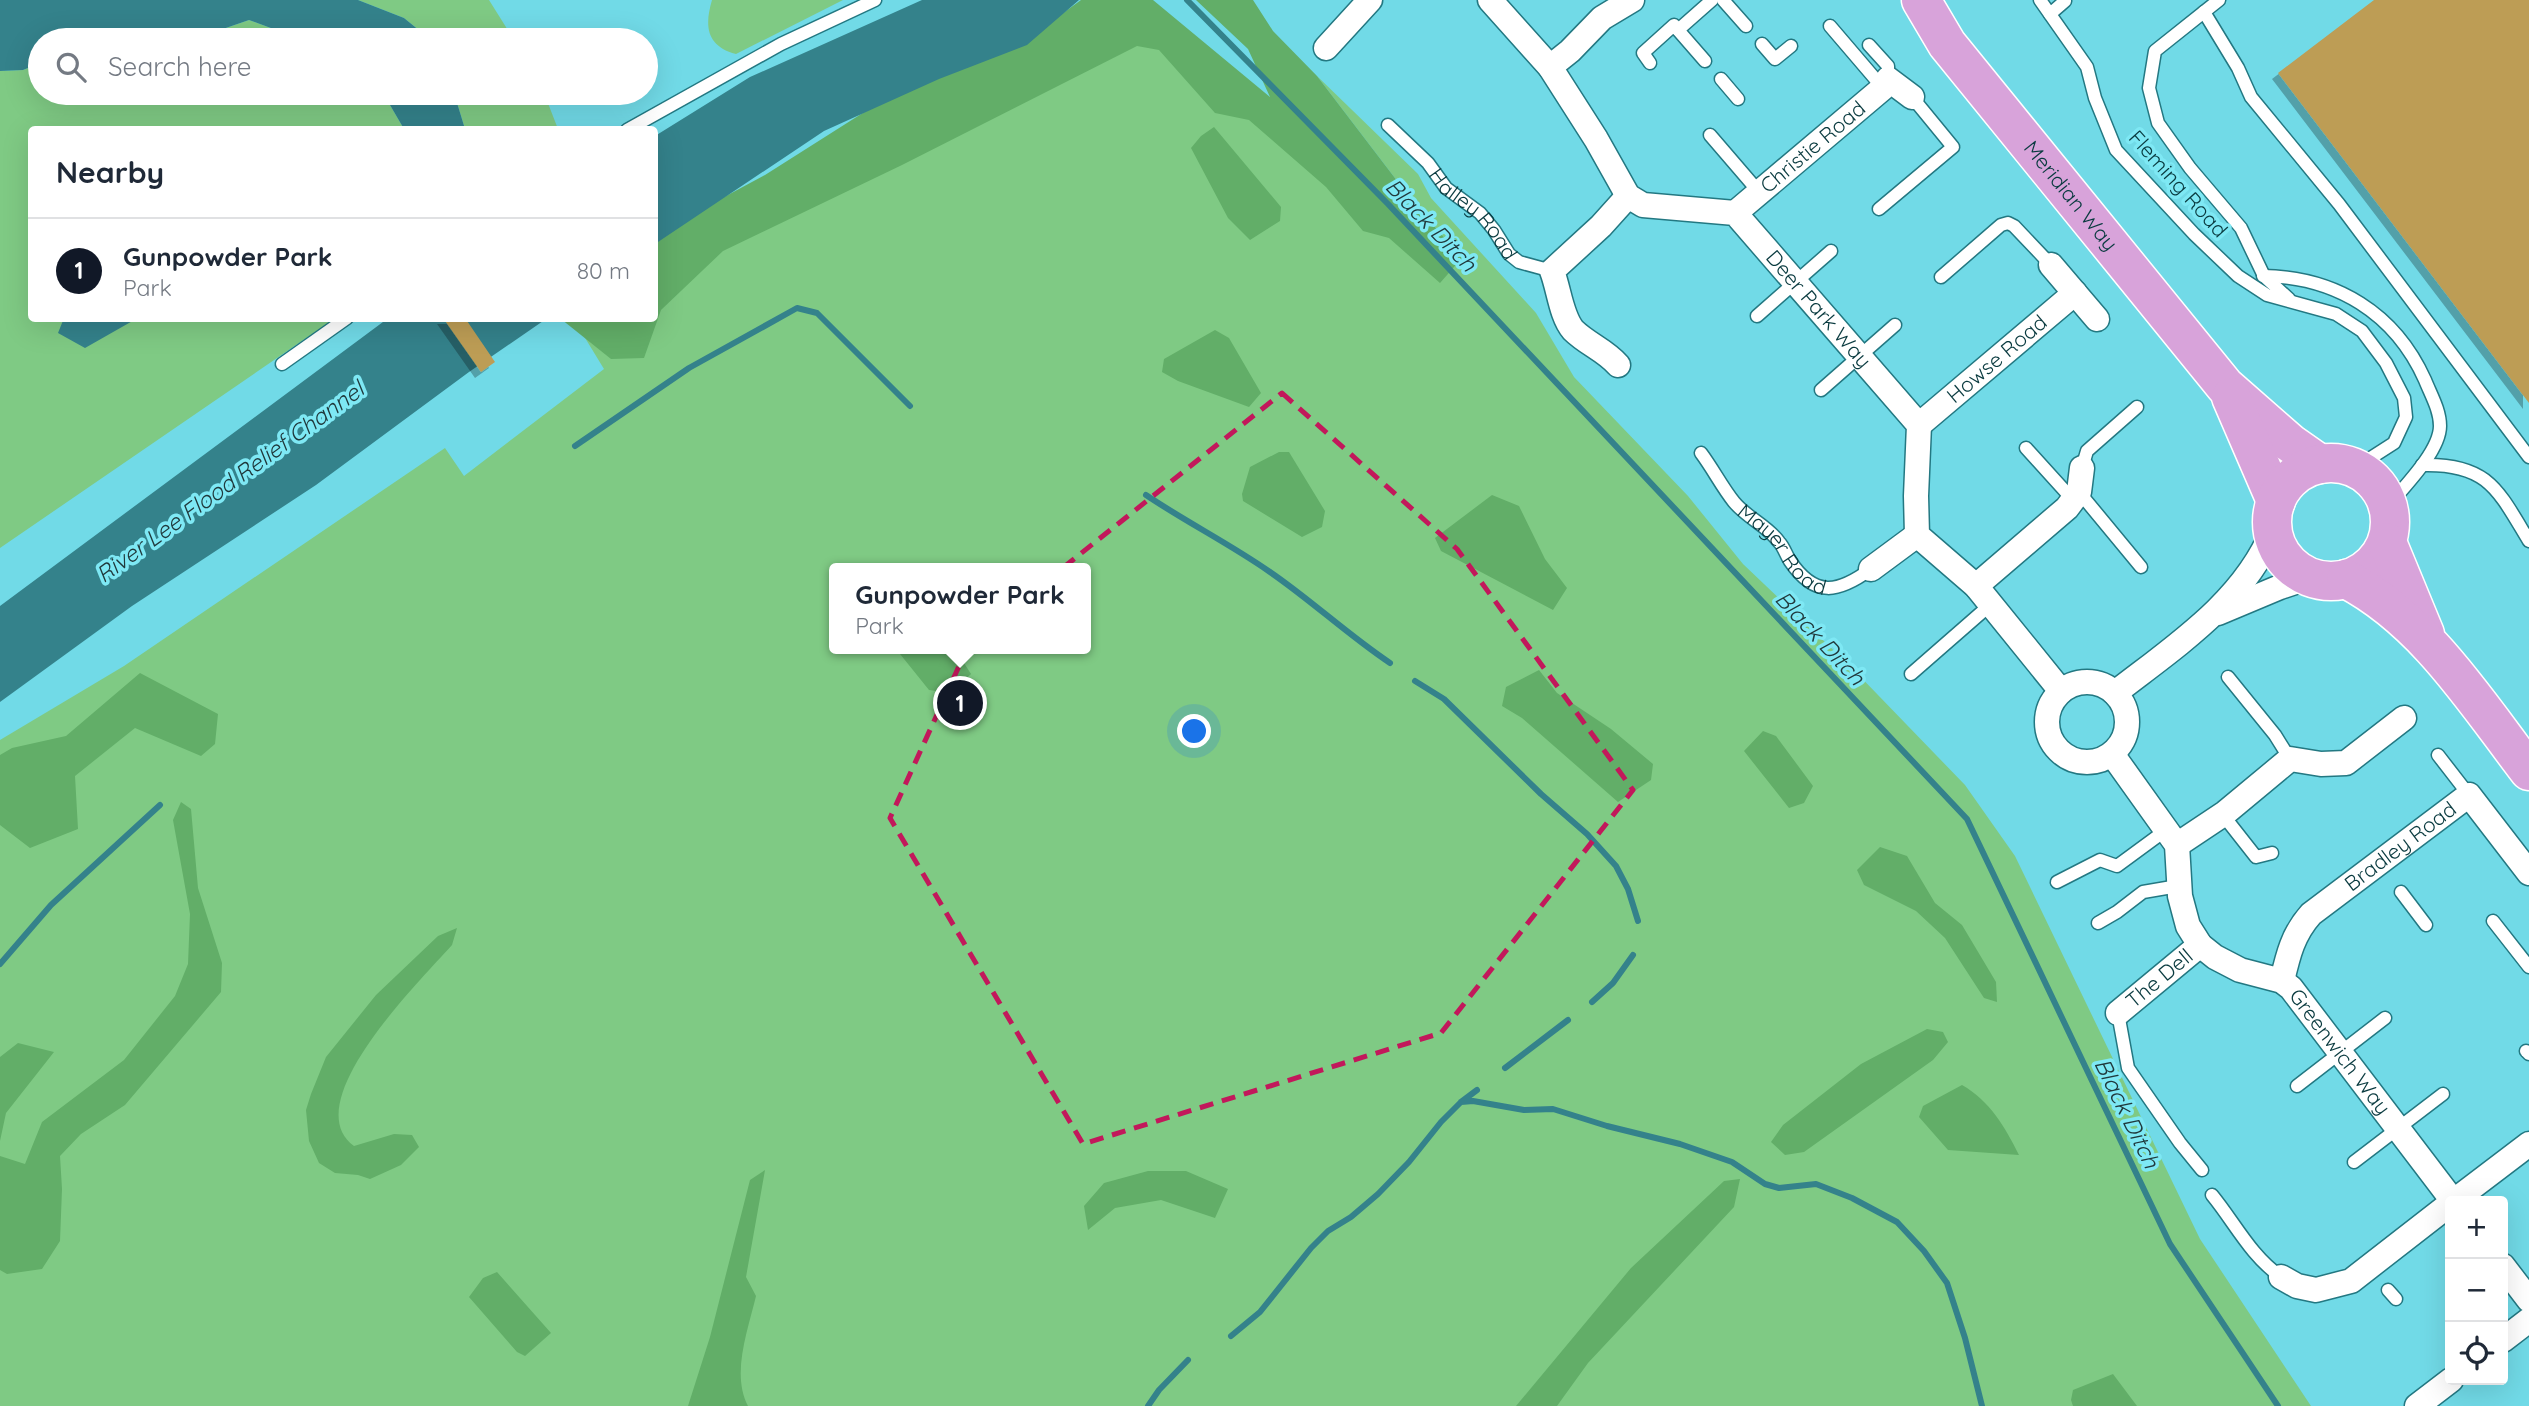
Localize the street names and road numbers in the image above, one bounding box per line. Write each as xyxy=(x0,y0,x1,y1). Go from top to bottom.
street label: Christie Road xyxy=(1754,95,1870,198)
street label: Fleming Road xyxy=(2124,124,2234,242)
street label: Meridian Way xyxy=(2019,135,2124,256)
street label: Halley Road xyxy=(1424,162,1523,265)
street label: Deer Park Way xyxy=(1761,244,1878,373)
street label: Howse Road xyxy=(1941,309,2052,408)
street label: Mayer Road xyxy=(1733,498,1830,600)
street label: Bradley Road xyxy=(2339,795,2461,896)
street label: The Dell xyxy=(2120,943,2198,1013)
street label: Greenwich Way xyxy=(2284,983,2397,1120)

